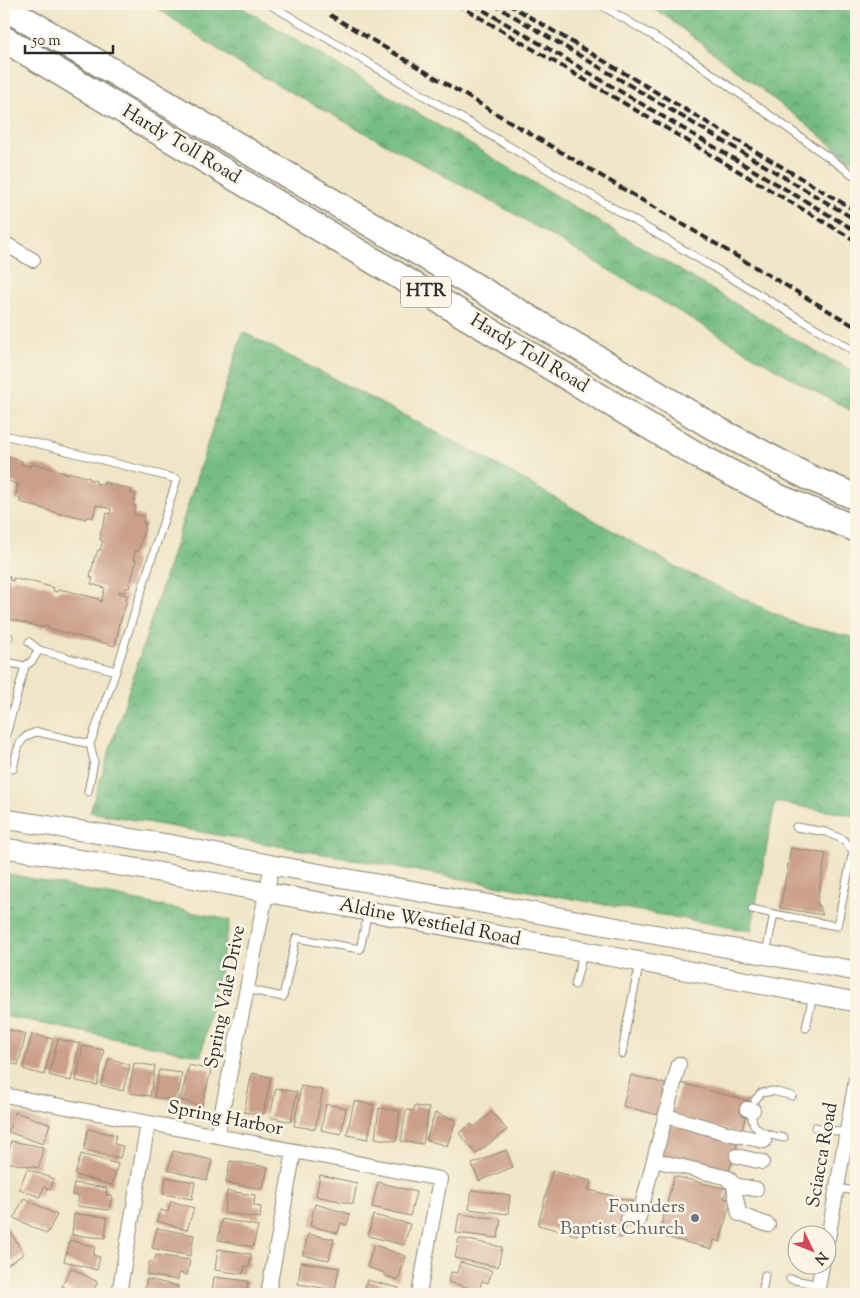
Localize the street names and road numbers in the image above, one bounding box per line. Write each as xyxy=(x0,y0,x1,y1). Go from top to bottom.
street label: Hardy Toll Road xyxy=(117,99,246,191)
road number: HTR xyxy=(401,276,451,308)
street label: Hardy Toll Road xyxy=(465,308,594,400)
street label: Aldine Westfield Road xyxy=(337,892,523,954)
street label: Spring Vale Drive xyxy=(199,923,253,1071)
street label: Spring Harbor xyxy=(165,1095,285,1143)
street label: Sciacca Road xyxy=(800,1100,846,1210)

